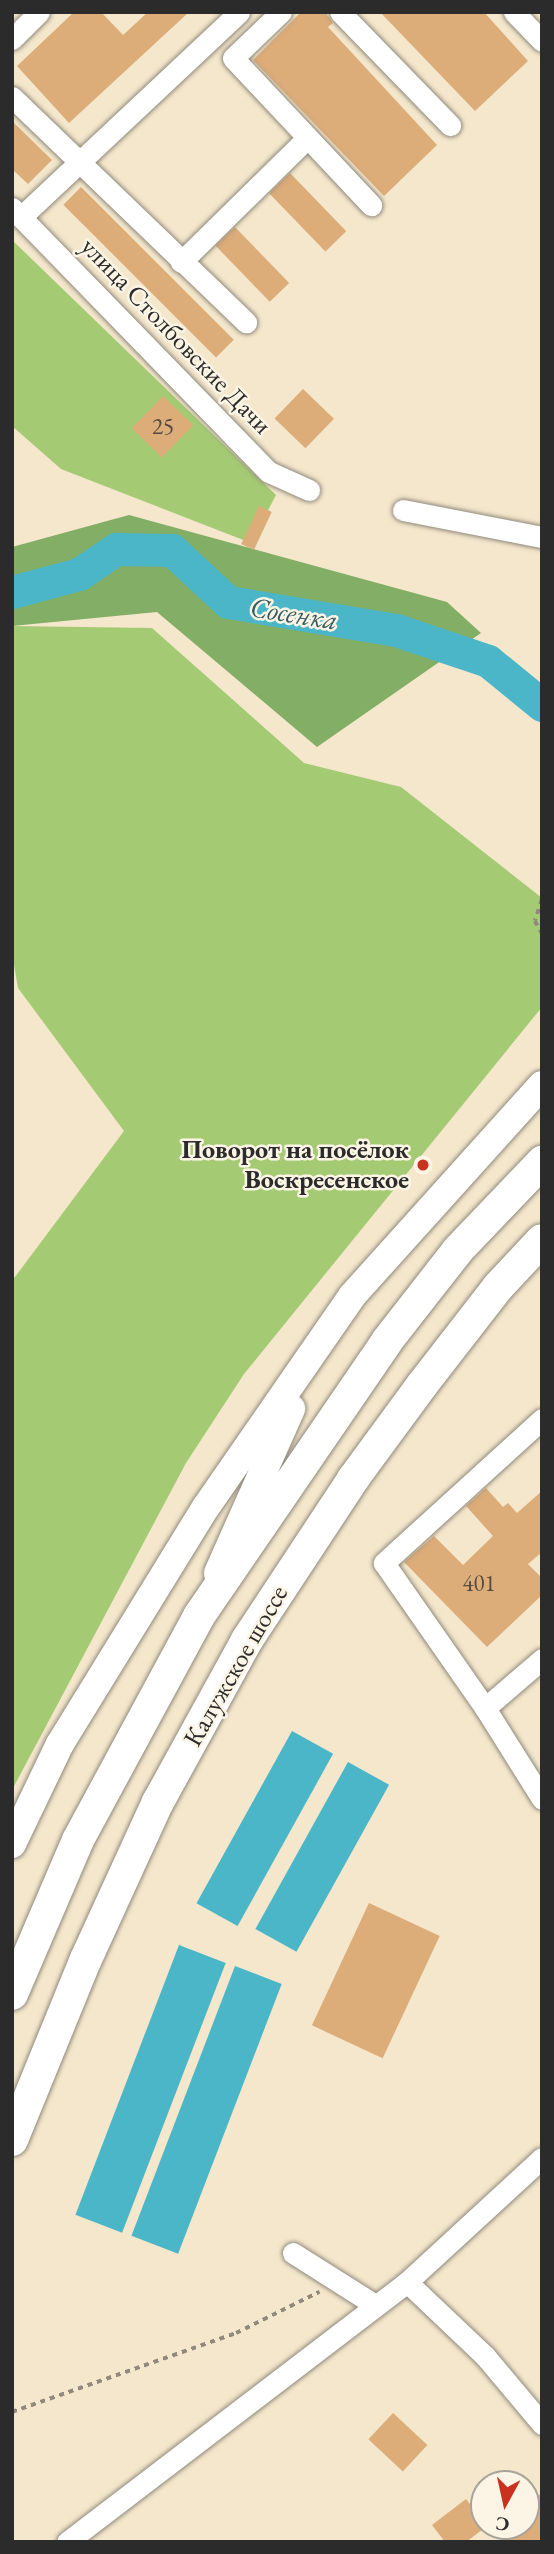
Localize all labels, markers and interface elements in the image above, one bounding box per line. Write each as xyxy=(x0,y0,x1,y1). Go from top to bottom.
street label: улица Столбовские Дачи xyxy=(74,231,278,441)
house number: 25 xyxy=(152,412,174,440)
water label: Сосенка xyxy=(248,590,340,636)
place label: Поворот на посёлок Воскресенское xyxy=(182,1134,409,1196)
marker: Поворот на посёлок Воскресенское xyxy=(415,1157,431,1173)
house number: 401 xyxy=(462,1569,496,1597)
street label: Калужское шоссе xyxy=(177,1580,295,1752)
north arrow xyxy=(470,2470,540,2540)
text: С xyxy=(494,2511,511,2538)

